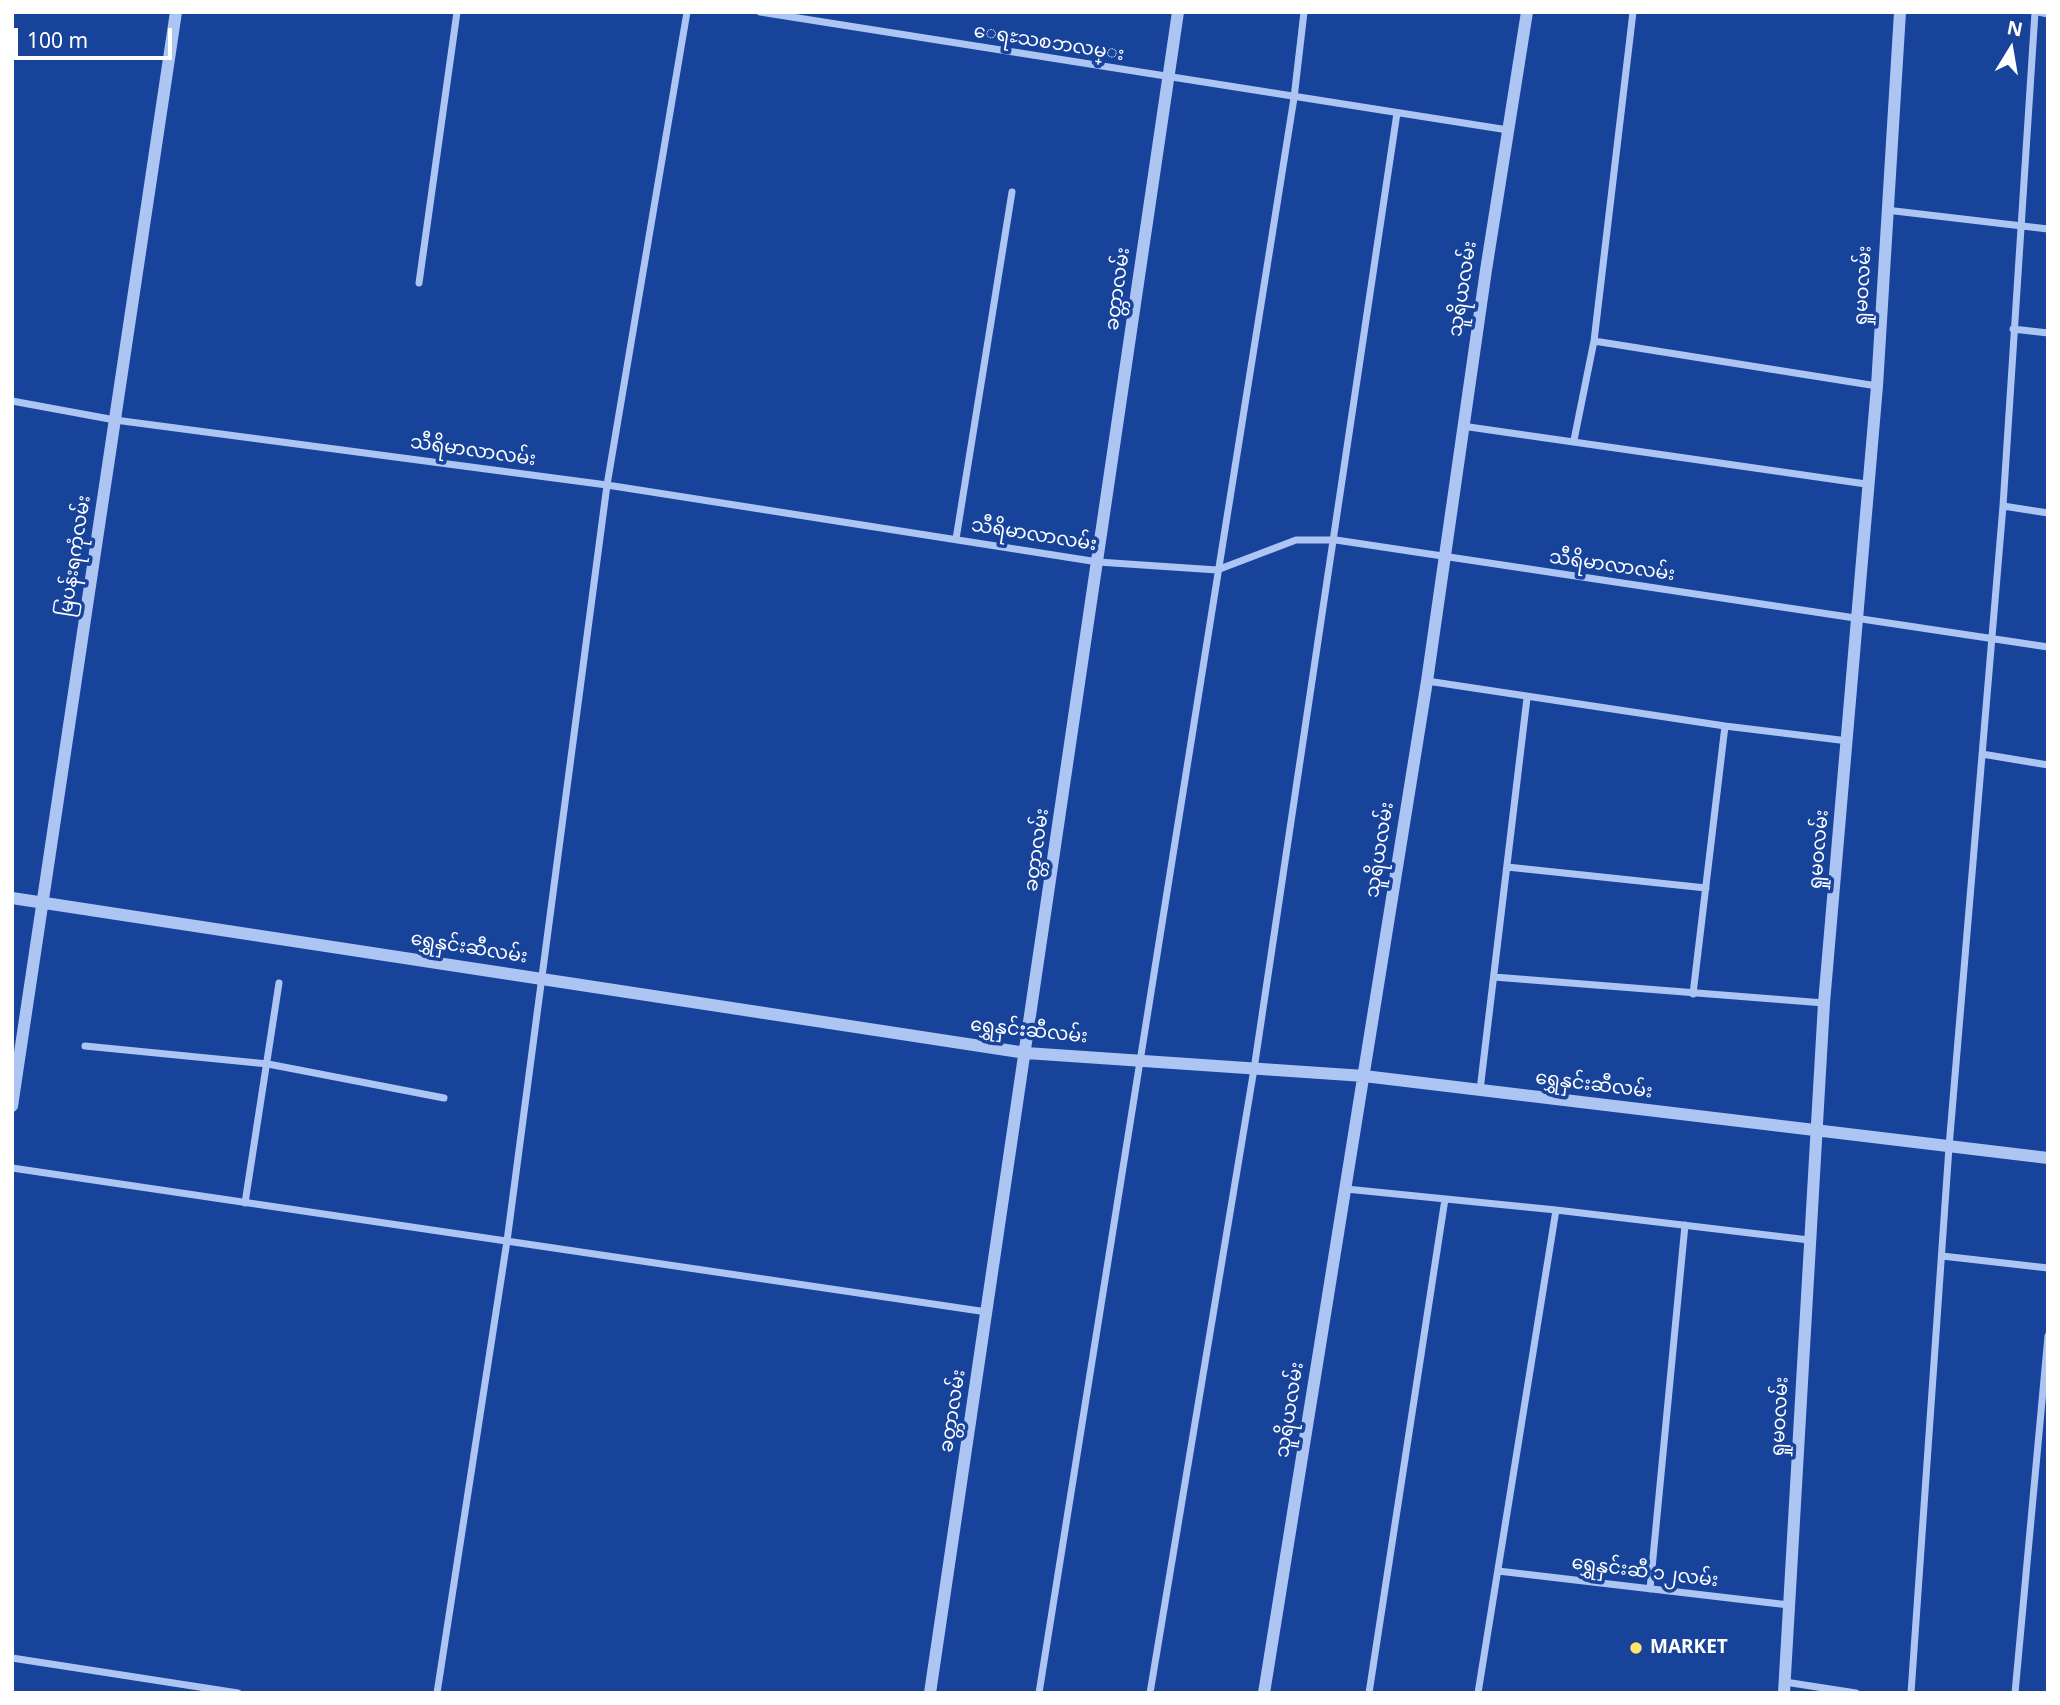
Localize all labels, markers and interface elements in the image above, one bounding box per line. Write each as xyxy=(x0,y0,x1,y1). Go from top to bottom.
scale bar xyxy=(18,14,175,58)
north arrow xyxy=(1976,14,2046,84)
text: N xyxy=(2005,14,2025,43)
street label: ေရႊသစၥာလမ္း xyxy=(972,20,1126,66)
text: 100 m xyxy=(27,26,88,54)
street label: သူရိယလမ်း xyxy=(1444,239,1482,339)
street label: ရှုမဝလမ်း xyxy=(1850,245,1876,327)
street label: ခတ္တာလမ်း xyxy=(1101,246,1135,332)
street label: သီရိမာလာလမ်း xyxy=(409,431,537,471)
street label: မြပန်းရကုံလမ်း xyxy=(54,494,96,618)
street label: သီရိမာလာလမ်း xyxy=(970,514,1098,556)
street label: သီရိမာလာလမ်း xyxy=(1548,546,1676,586)
street label: သူရိယလမ်း xyxy=(1361,800,1399,900)
street label: ခတ္တာလမ်း xyxy=(1020,807,1054,893)
street label: ရှုမဝလမ်း xyxy=(1804,809,1834,891)
street label: ရွှေနှင်းဆီလမ်း xyxy=(409,928,529,968)
street label: ရွှေနှင်းဆီလမ်း xyxy=(969,1013,1089,1049)
street label: ရွှေနှင်းဆီလမ်း xyxy=(1534,1066,1654,1104)
street label: သူရိယလမ်း xyxy=(1271,1360,1309,1460)
street label: ခတ္တာလမ်း xyxy=(935,1368,971,1454)
street label: ရှုမဝလမ်း xyxy=(1767,1376,1793,1458)
street label: ရွှေနှင်းဆီ ၁၂လမ်း xyxy=(1570,1552,1720,1592)
place label: MARKET xyxy=(1650,1637,1728,1659)
marker: MARKET xyxy=(1628,1640,1644,1656)

